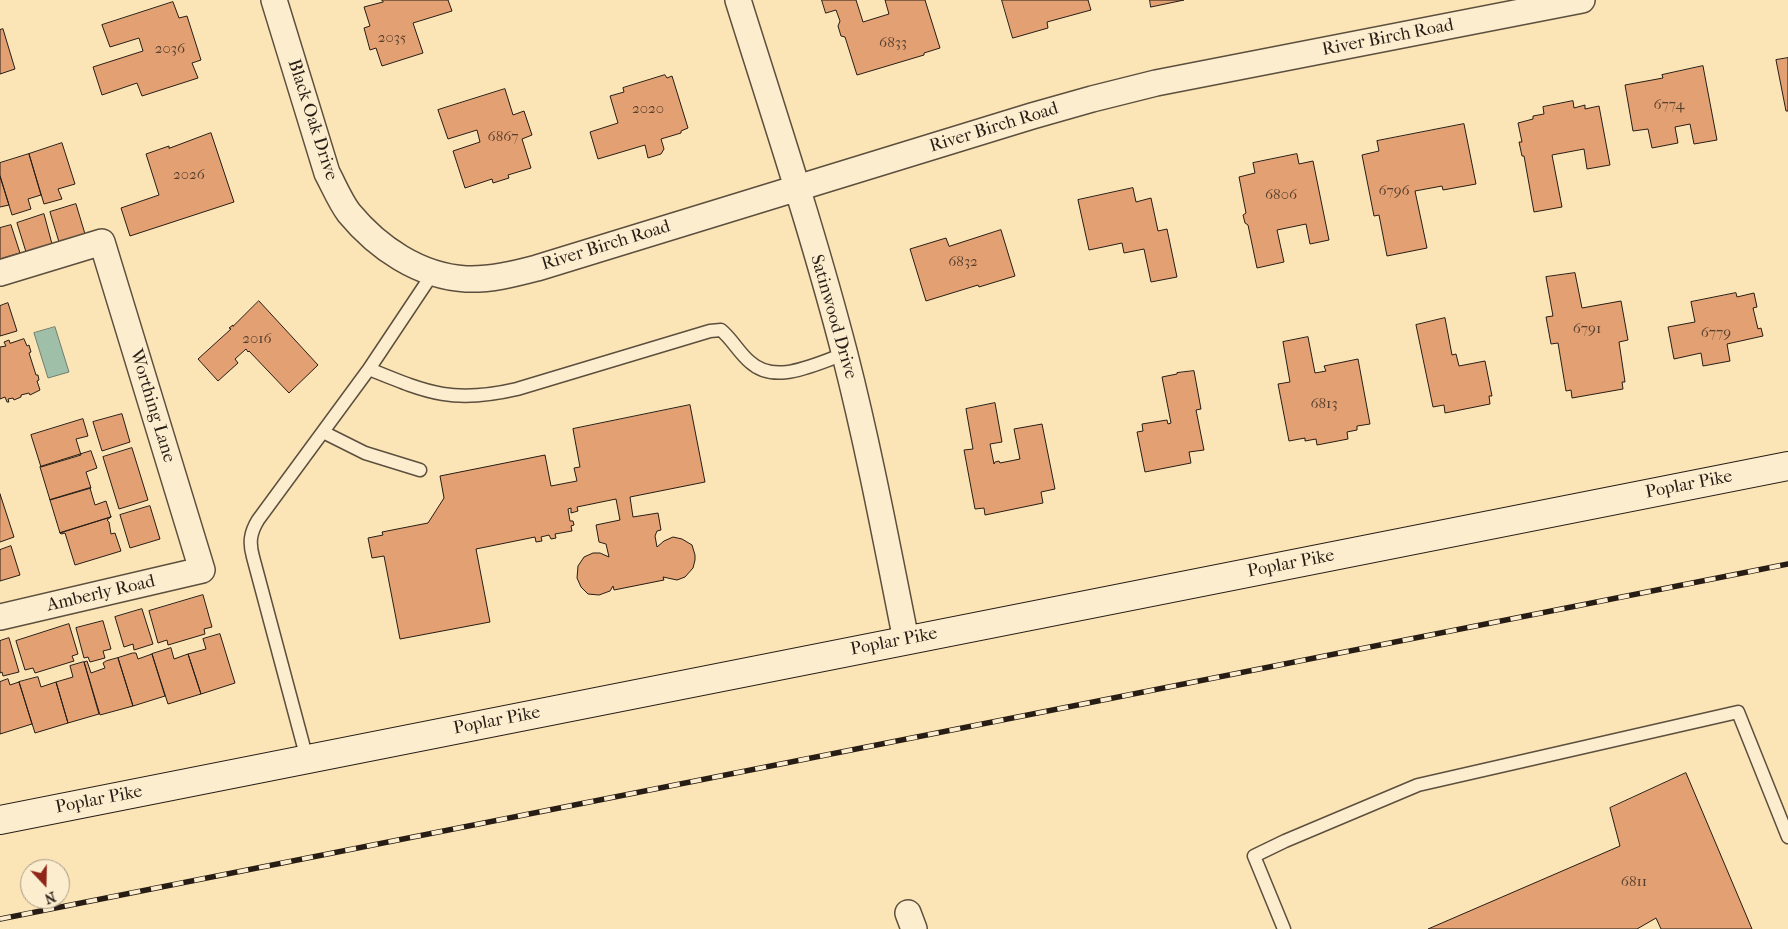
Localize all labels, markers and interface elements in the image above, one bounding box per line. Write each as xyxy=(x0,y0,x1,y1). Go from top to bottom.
street label: River Birch Road xyxy=(1320,15,1456,61)
house number: 2035 xyxy=(378,29,406,47)
house number: 6833 xyxy=(879,34,907,52)
house number: 2036 xyxy=(155,40,185,58)
street label: Black Oak Drive xyxy=(282,57,342,183)
house number: 6774 xyxy=(1654,96,1684,114)
street label: River Birch Road xyxy=(927,98,1061,158)
house number: 2020 xyxy=(632,100,664,118)
house number: 6867 xyxy=(488,128,518,146)
house number: 2026 xyxy=(173,166,205,184)
house number: 6796 xyxy=(1378,182,1410,200)
house number: 6806 xyxy=(1265,186,1297,204)
street label: River Birch Road xyxy=(539,216,673,276)
street label: Satinwood Drive xyxy=(805,252,861,382)
house number: 6832 xyxy=(948,253,978,271)
house number: 6791 xyxy=(1573,320,1601,338)
house number: 6779 xyxy=(1701,324,1731,342)
house number: 2016 xyxy=(242,330,272,348)
street label: Worthing Lane xyxy=(124,347,180,465)
house number: 6813 xyxy=(1310,395,1338,413)
street label: Poplar Pike xyxy=(1644,466,1734,504)
street label: Poplar Pike xyxy=(1246,545,1336,583)
street label: Amberly Road xyxy=(45,571,157,617)
street label: Poplar Pike xyxy=(849,623,939,661)
street label: Poplar Pike xyxy=(452,702,542,740)
street label: Poplar Pike xyxy=(54,781,144,819)
north arrow xyxy=(20,859,70,909)
house number: 6811 xyxy=(1621,873,1647,891)
text: N xyxy=(42,888,58,907)

